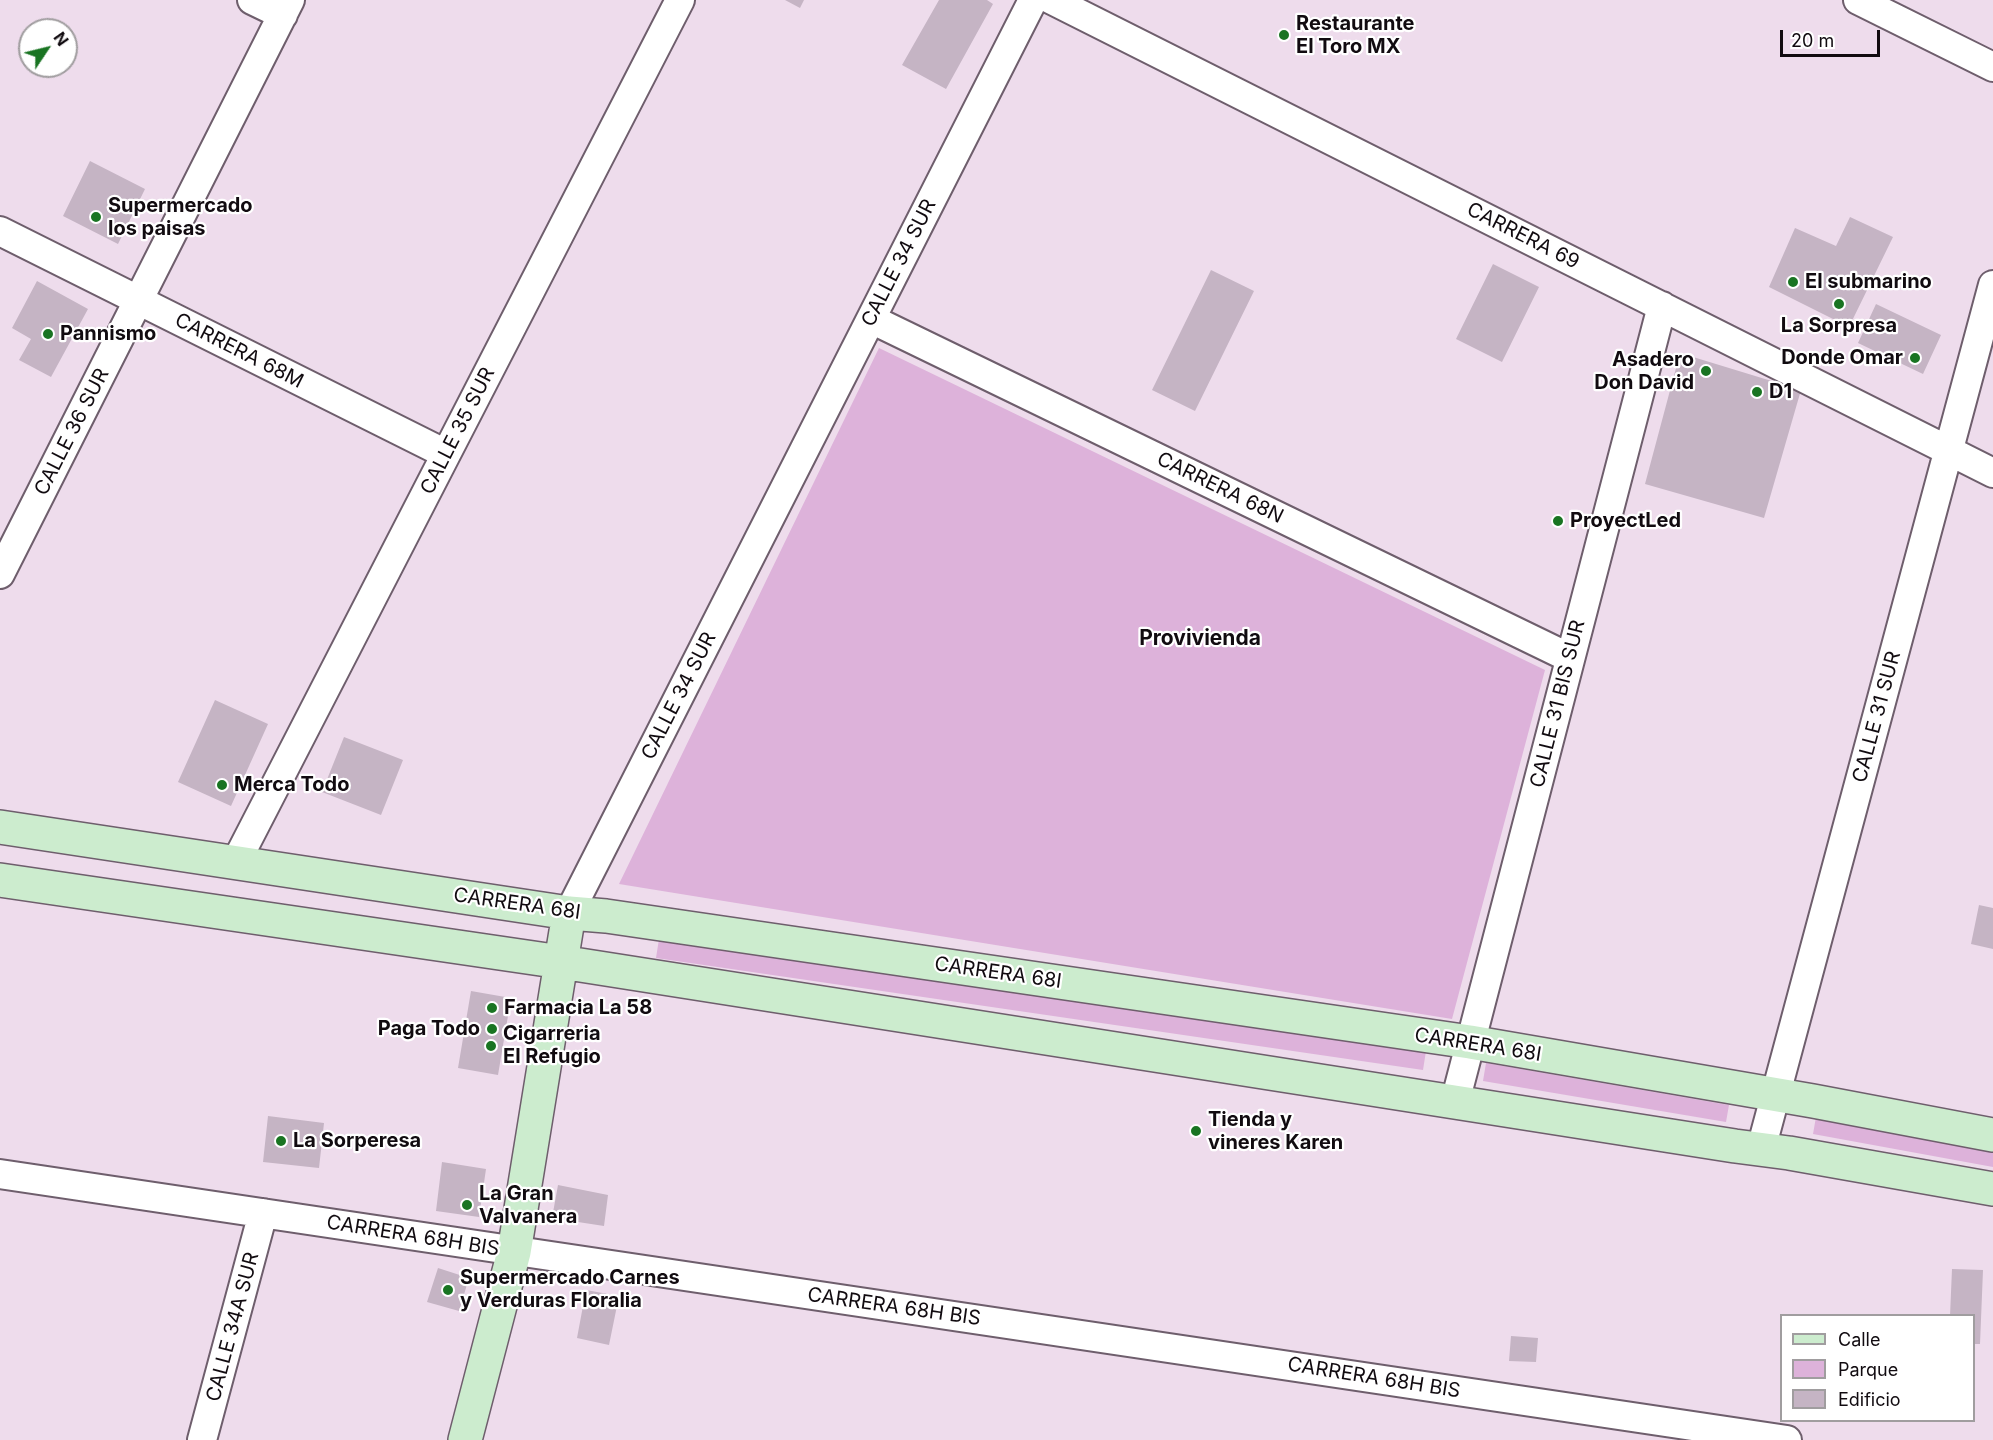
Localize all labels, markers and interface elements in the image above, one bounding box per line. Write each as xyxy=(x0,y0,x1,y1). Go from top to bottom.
place label: Restaurante El Toro MX xyxy=(1296,12,1414,59)
north arrow xyxy=(18,18,78,78)
scale bar xyxy=(1783,18,1884,56)
text: N xyxy=(49,28,73,50)
marker: Restaurante El Toro MX xyxy=(1277,28,1291,42)
text: 20 m xyxy=(1791,30,1834,51)
place label: Supermercado los paisas xyxy=(108,194,253,241)
street label: CALLE 34 SUR xyxy=(857,195,941,331)
street label: CARRERA 69 xyxy=(1463,197,1583,275)
marker: Supermercado los paisas xyxy=(89,210,103,224)
place label: El submarino xyxy=(1805,270,1932,294)
marker: El submarino xyxy=(1786,275,1800,289)
marker: La Sorpresa xyxy=(1832,297,1846,311)
street label: CARRERA 68M xyxy=(171,308,307,394)
place label: La Sorpresa xyxy=(1781,314,1897,338)
place label: Pannismo xyxy=(60,322,156,346)
marker: Pannismo xyxy=(41,327,55,341)
place label: Donde Omar xyxy=(1781,346,1903,370)
place label: Asadero Don David xyxy=(1594,348,1694,395)
marker: Donde Omar xyxy=(1908,351,1922,365)
street label: CALLE 35 SUR xyxy=(416,364,500,498)
marker: Asadero Don David xyxy=(1699,364,1713,378)
street label: CALLE 36 SUR xyxy=(30,365,114,499)
place label: D1 xyxy=(1769,380,1792,404)
marker: D1 xyxy=(1750,385,1764,399)
street label: CARRERA 68N xyxy=(1153,447,1287,529)
place label: ProyectLed xyxy=(1570,509,1681,533)
marker: ProyectLed xyxy=(1551,514,1565,528)
street label: CALLE 31 BIS SUR xyxy=(1526,618,1590,790)
district label: Provivienda xyxy=(1139,626,1261,652)
street label: CALLE 34 SUR xyxy=(637,628,721,764)
street label: CALLE 31 SUR xyxy=(1848,649,1906,785)
place label: Merca Todo xyxy=(234,773,349,797)
marker: Merca Todo xyxy=(215,778,229,792)
street label: CARRERA 68I xyxy=(452,883,582,925)
street label: CARRERA 68I xyxy=(933,952,1063,994)
place label: Farmacia La 58 xyxy=(504,996,652,1020)
marker: Farmacia La 58 xyxy=(485,1001,499,1015)
place label: Paga Todo xyxy=(378,1017,480,1041)
marker: Paga Todo xyxy=(485,1022,499,1036)
place label: Cigarreria El Refugio xyxy=(503,1022,601,1069)
street label: CARRERA 68I xyxy=(1413,1023,1543,1067)
marker: Cigarreria El Refugio xyxy=(484,1039,498,1053)
place label: Tienda y vineres Karen xyxy=(1208,1108,1343,1155)
marker: Tienda y vineres Karen xyxy=(1189,1124,1203,1138)
place label: La Sorperesa xyxy=(293,1129,421,1153)
marker: La Sorperesa xyxy=(274,1134,288,1148)
place label: La Gran Valvanera xyxy=(479,1182,577,1229)
marker: La Gran Valvanera xyxy=(460,1198,474,1212)
street label: CARRERA 68H BIS xyxy=(325,1210,501,1262)
street label: CALLE 34A SUR xyxy=(202,1250,264,1404)
place label: Supermercado Carnes y Verduras Floralia xyxy=(460,1266,680,1313)
marker: Supermercado Carnes y Verduras Floralia xyxy=(441,1283,455,1297)
street label: CARRERA 68H BIS xyxy=(806,1283,982,1331)
legend xyxy=(1780,1314,1975,1422)
text: Calle xyxy=(1838,1329,1880,1350)
street label: CARRERA 68H BIS xyxy=(1286,1352,1462,1404)
text: Parque xyxy=(1838,1359,1898,1380)
text: Edificio xyxy=(1838,1389,1901,1410)

